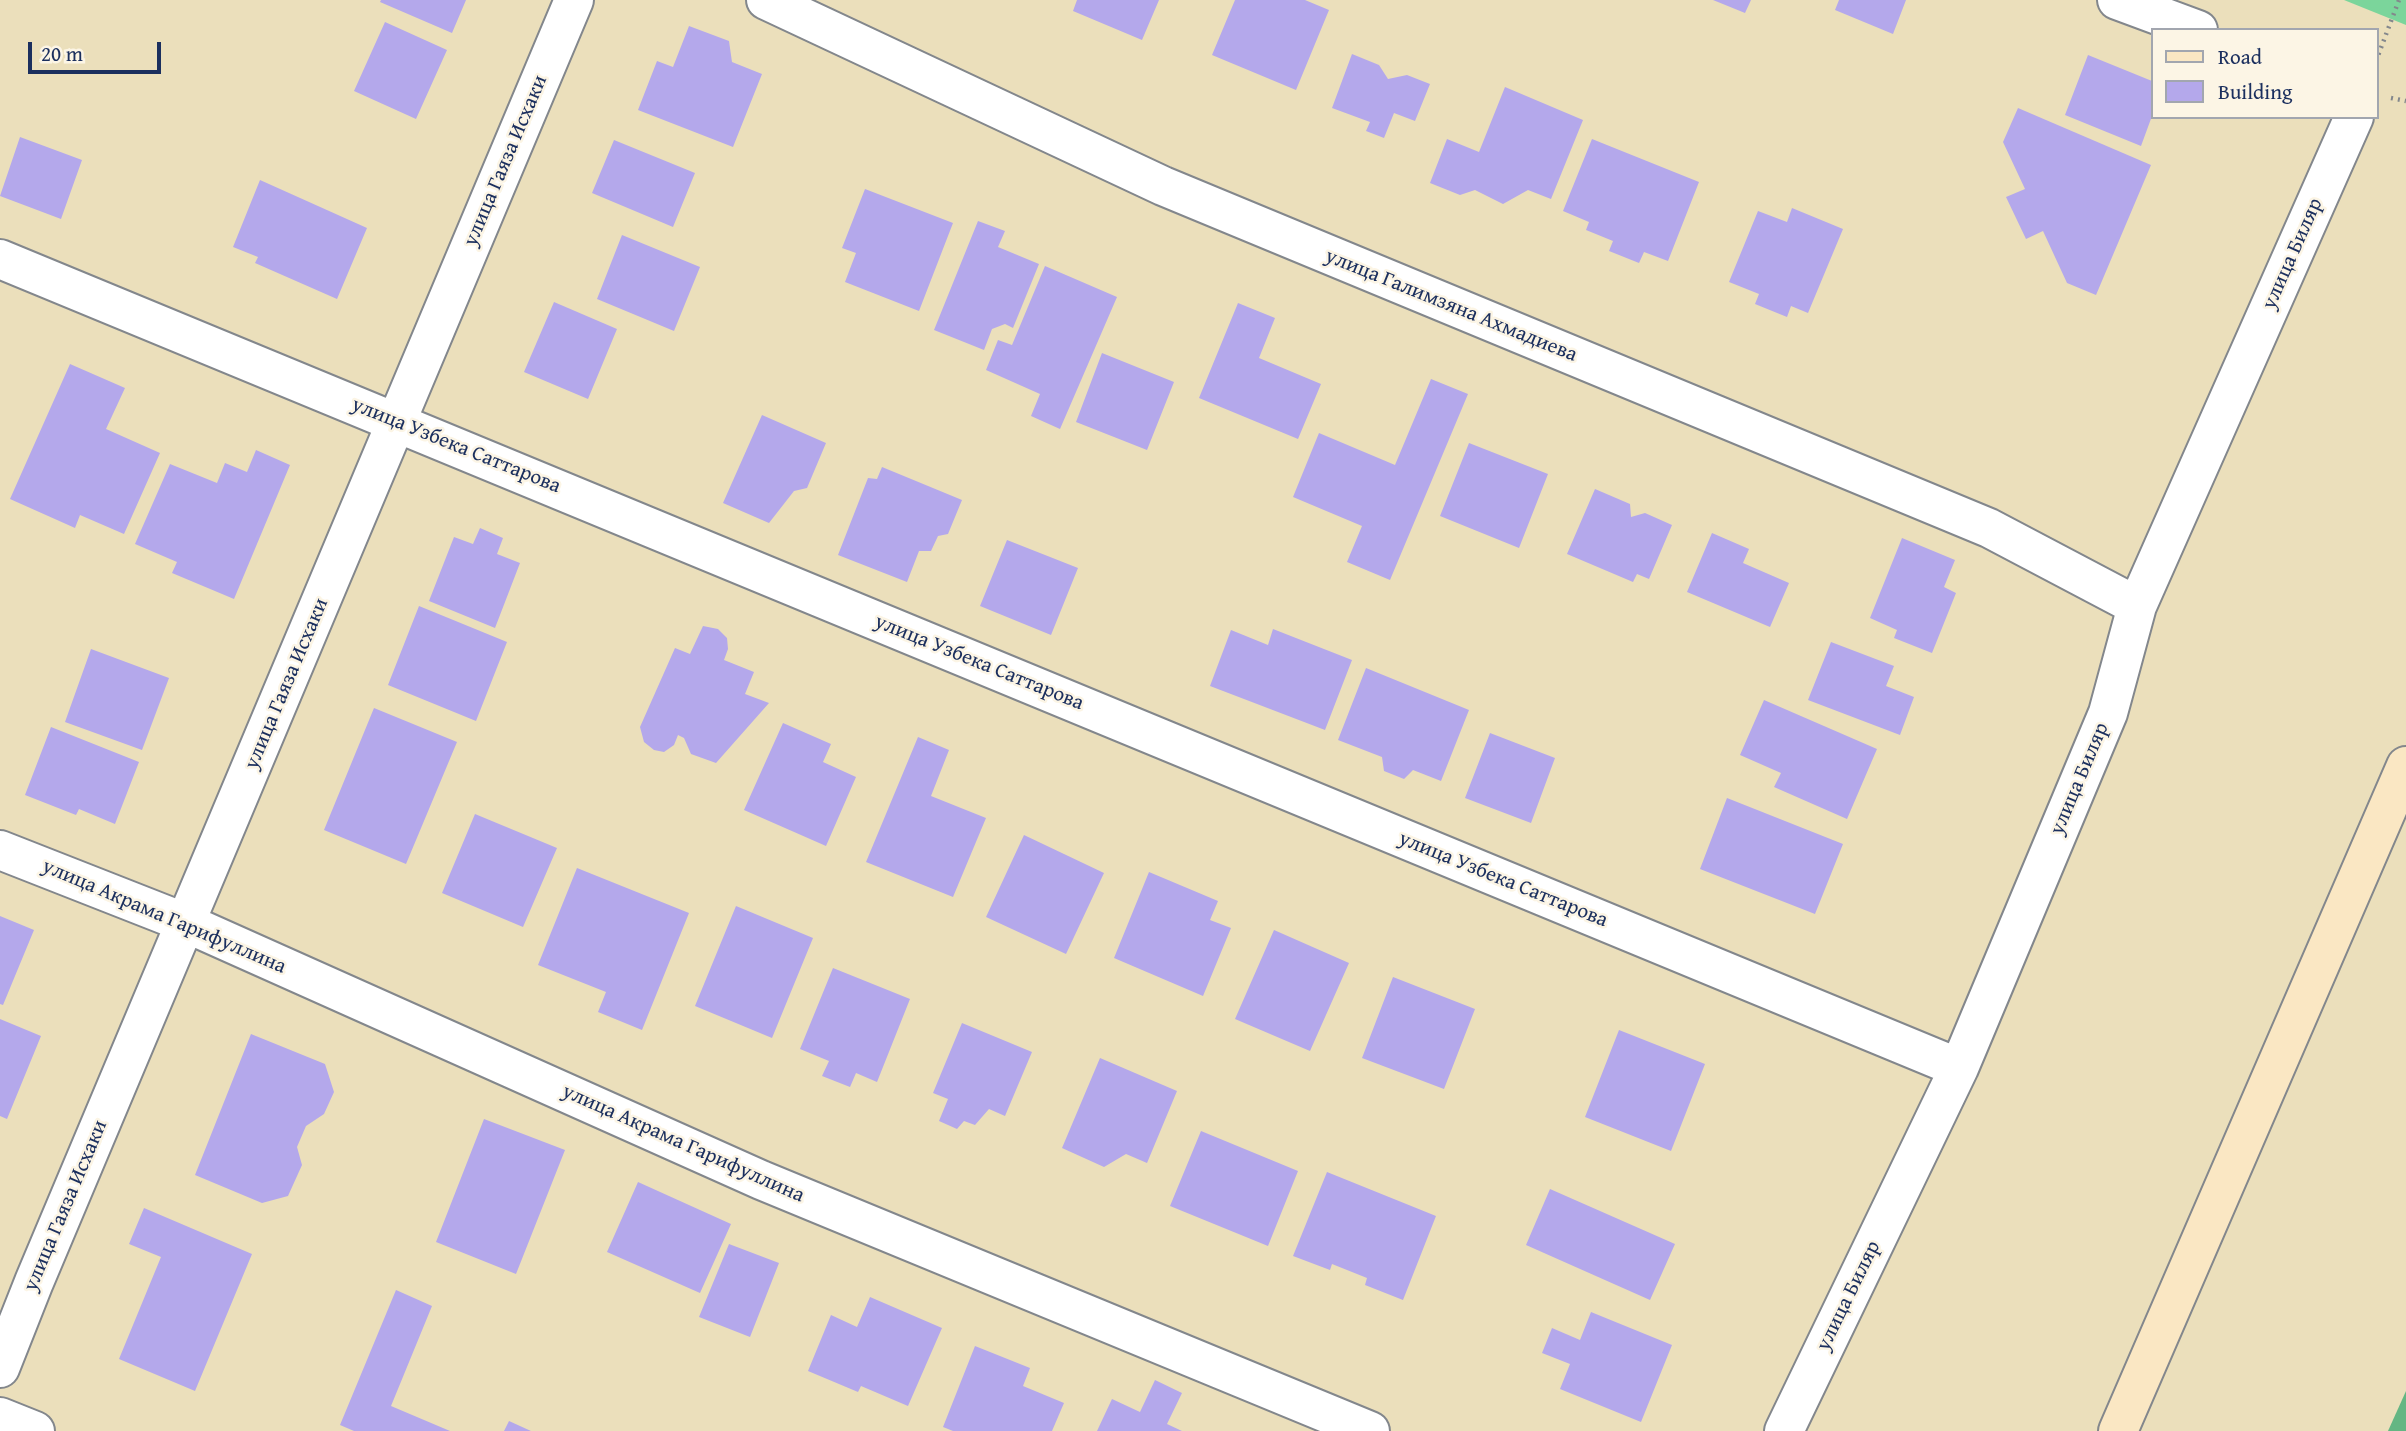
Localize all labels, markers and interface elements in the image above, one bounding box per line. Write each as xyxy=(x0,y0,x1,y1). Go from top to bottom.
scale bar xyxy=(32,28,164,72)
legend xyxy=(2150,28,2378,119)
text: 20 m xyxy=(41,38,83,69)
text: Road xyxy=(2218,41,2262,72)
street label: улица Гаяза Исхаки xyxy=(459,72,553,250)
text: Building xyxy=(2218,76,2292,107)
street label: улица Биляр xyxy=(2257,194,2329,314)
street label: улица Галимзяна Ахмадиева xyxy=(1321,244,1581,368)
street label: улица Узбека Саттарова xyxy=(348,392,564,500)
street label: улица Гаяза Исхаки xyxy=(240,595,334,773)
street label: улица Узбека Саттарова xyxy=(871,609,1087,717)
street label: улица Биляр xyxy=(2045,719,2115,839)
street label: улица Узбека Саттарова xyxy=(1395,826,1611,934)
street label: улица Акрама Гарифуллина xyxy=(38,854,290,980)
street label: улица Акрама Гарифуллина xyxy=(558,1079,808,1209)
street label: улица Гаяза Исхаки xyxy=(19,1117,113,1295)
street label: улица Биляр xyxy=(1812,1237,1886,1355)

